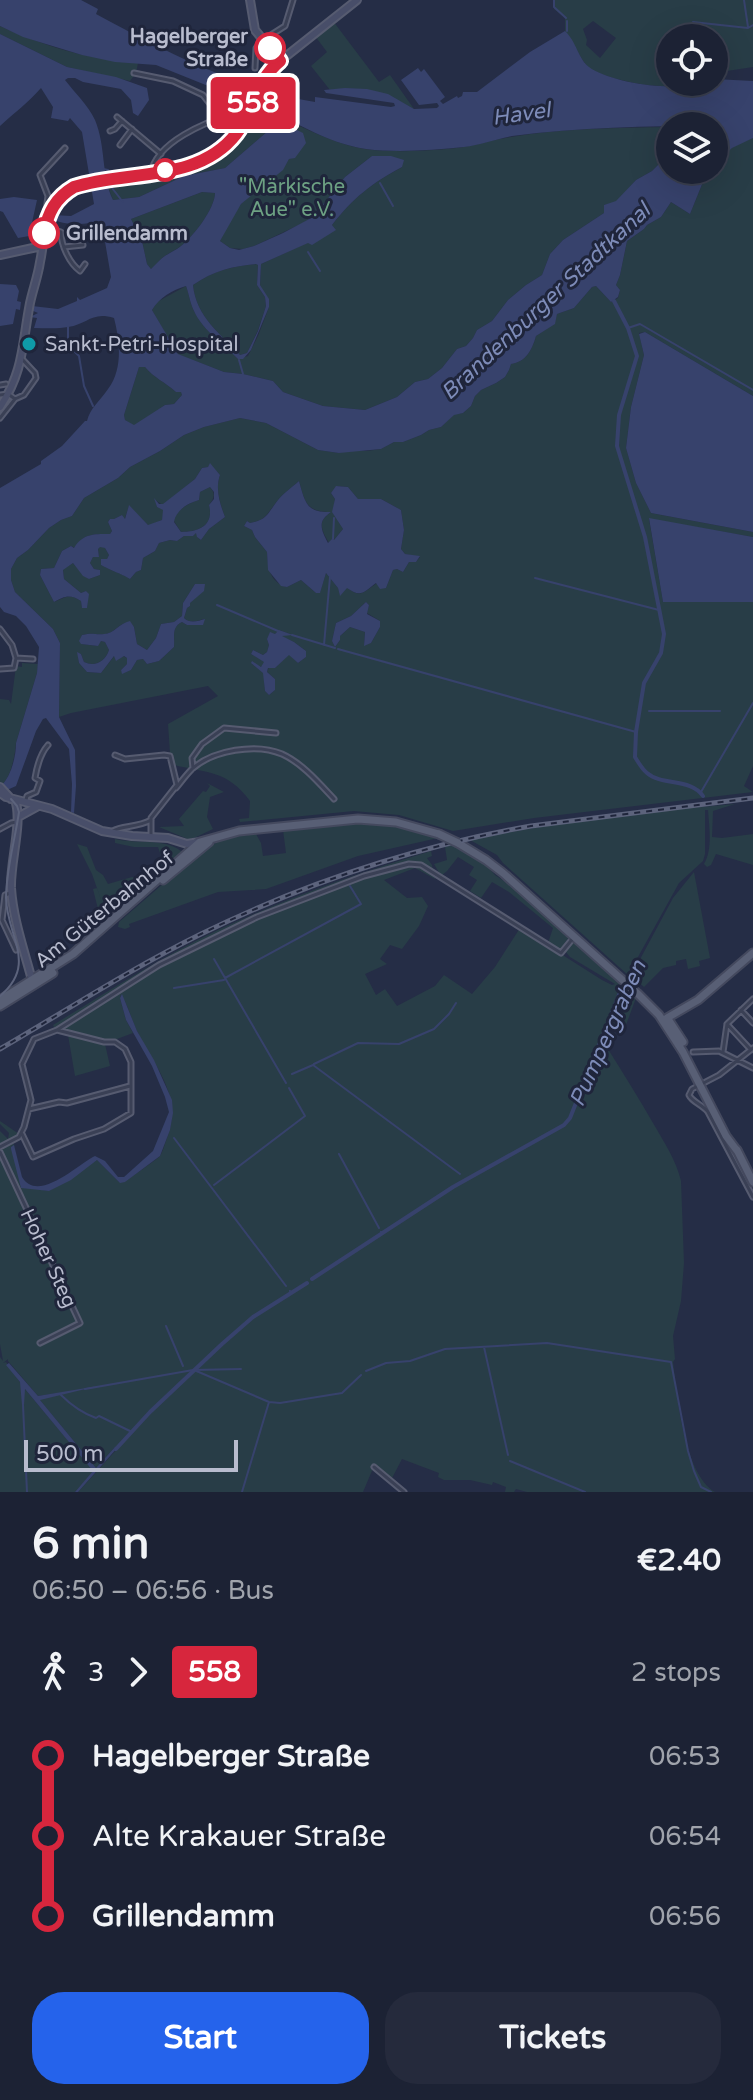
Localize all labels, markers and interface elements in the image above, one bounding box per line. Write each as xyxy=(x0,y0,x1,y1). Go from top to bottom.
map controls xyxy=(656,24,728,184)
button: locate xyxy=(656,24,728,96)
place label: Hagelberger Straße xyxy=(130,25,248,72)
marker: Hagelberger Straße xyxy=(255,33,285,63)
line badge: 558 xyxy=(207,77,299,129)
text: 558 xyxy=(227,86,279,120)
water label: Havel xyxy=(491,97,554,131)
button: layers xyxy=(656,112,728,184)
unlabelled marker xyxy=(154,159,176,181)
park label: "Märkische Aue" e.V. xyxy=(239,175,345,222)
water label: Brandenburger Stadtkanal xyxy=(436,196,657,405)
marker: Grillendamm xyxy=(29,218,59,248)
place label: Grillendamm xyxy=(66,222,188,246)
place label: Sankt-Petri-Hospital xyxy=(45,333,238,357)
marker: Sankt-Petri-Hospital xyxy=(20,335,38,353)
street label: Am Güterbahnhof xyxy=(30,846,179,973)
water label: Pumpergraben xyxy=(564,956,652,1110)
street label: Hoher Steg xyxy=(15,1205,82,1312)
scale bar xyxy=(24,1436,238,1472)
text: 500 m xyxy=(36,1441,103,1467)
text: 6 min xyxy=(32,1518,149,1571)
text: €2.40 xyxy=(637,1542,721,1579)
text: 06:50 – 06:56 · Bus xyxy=(32,1575,274,1606)
icon: walk xyxy=(32,1650,76,1694)
icon: forward xyxy=(116,1650,160,1694)
text: 558 xyxy=(188,1655,241,1689)
text: 3 xyxy=(88,1657,104,1688)
text: 2 stops xyxy=(631,1657,721,1688)
text: Hagelberger Straße xyxy=(92,1738,370,1775)
text: 06:53 xyxy=(649,1741,721,1772)
text: Alte Krakauer Straße xyxy=(92,1818,386,1855)
text: 06:54 xyxy=(649,1821,721,1852)
text: Grillendamm xyxy=(92,1898,275,1935)
text: 06:56 xyxy=(649,1901,721,1932)
button: Start xyxy=(32,1992,369,2084)
button: Tickets xyxy=(385,1992,721,2084)

